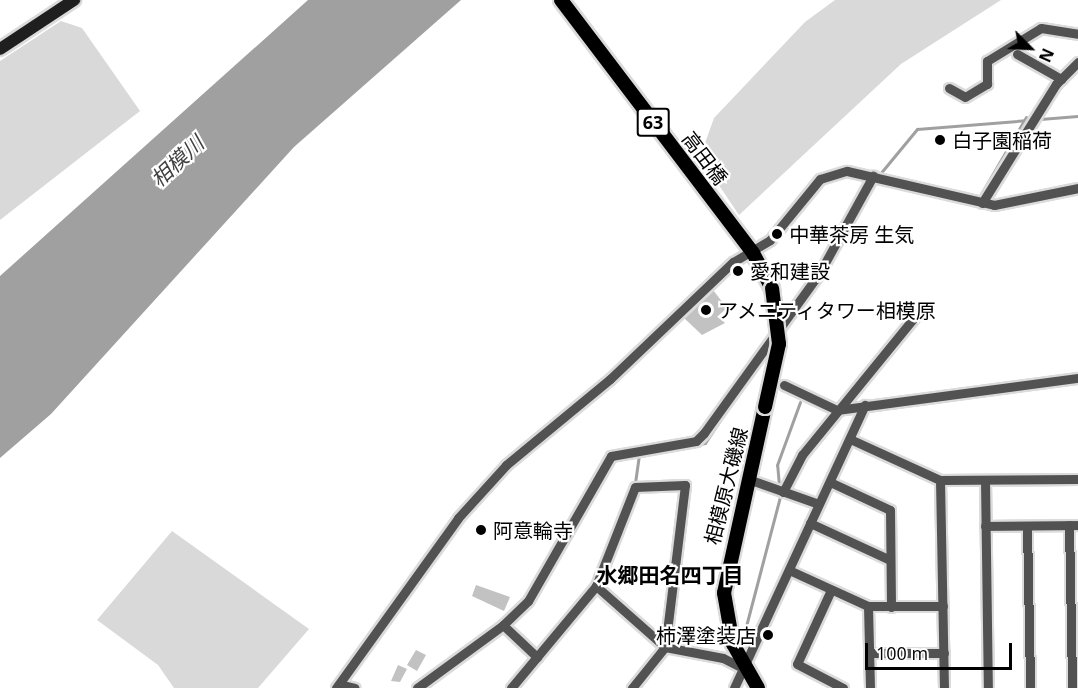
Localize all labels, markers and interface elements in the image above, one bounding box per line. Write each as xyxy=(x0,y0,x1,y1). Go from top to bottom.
north arrow xyxy=(1000,18,1060,78)
text: N xyxy=(1034,45,1059,66)
road number: 63 xyxy=(636,107,670,137)
street label: 高田橋 xyxy=(677,127,733,189)
place label: 白子園稲荷 xyxy=(952,128,1052,152)
water label: 相模川 xyxy=(145,130,209,192)
marker: 白子園稲荷 xyxy=(933,133,947,147)
place label: 中華茶房 生気 xyxy=(789,222,914,246)
marker: 中華茶房 生気 xyxy=(770,227,784,241)
place label: 愛和建設 xyxy=(750,259,830,283)
marker: 愛和建設 xyxy=(731,264,745,278)
place label: アメニティタワー相模原 xyxy=(718,298,938,322)
marker: アメニティタワー相模原 xyxy=(699,303,713,317)
street label: 相模原大磯線 xyxy=(700,425,752,547)
place label: 阿意輪寺 xyxy=(493,518,573,542)
marker: 阿意輪寺 xyxy=(474,523,488,537)
district label: 水郷田名四丁目 xyxy=(597,562,743,588)
place label: 柿澤塗装店 xyxy=(656,623,756,647)
marker: 柿澤塗装店 xyxy=(761,628,775,642)
scale bar xyxy=(868,631,1015,669)
text: 100 m xyxy=(876,641,928,665)

